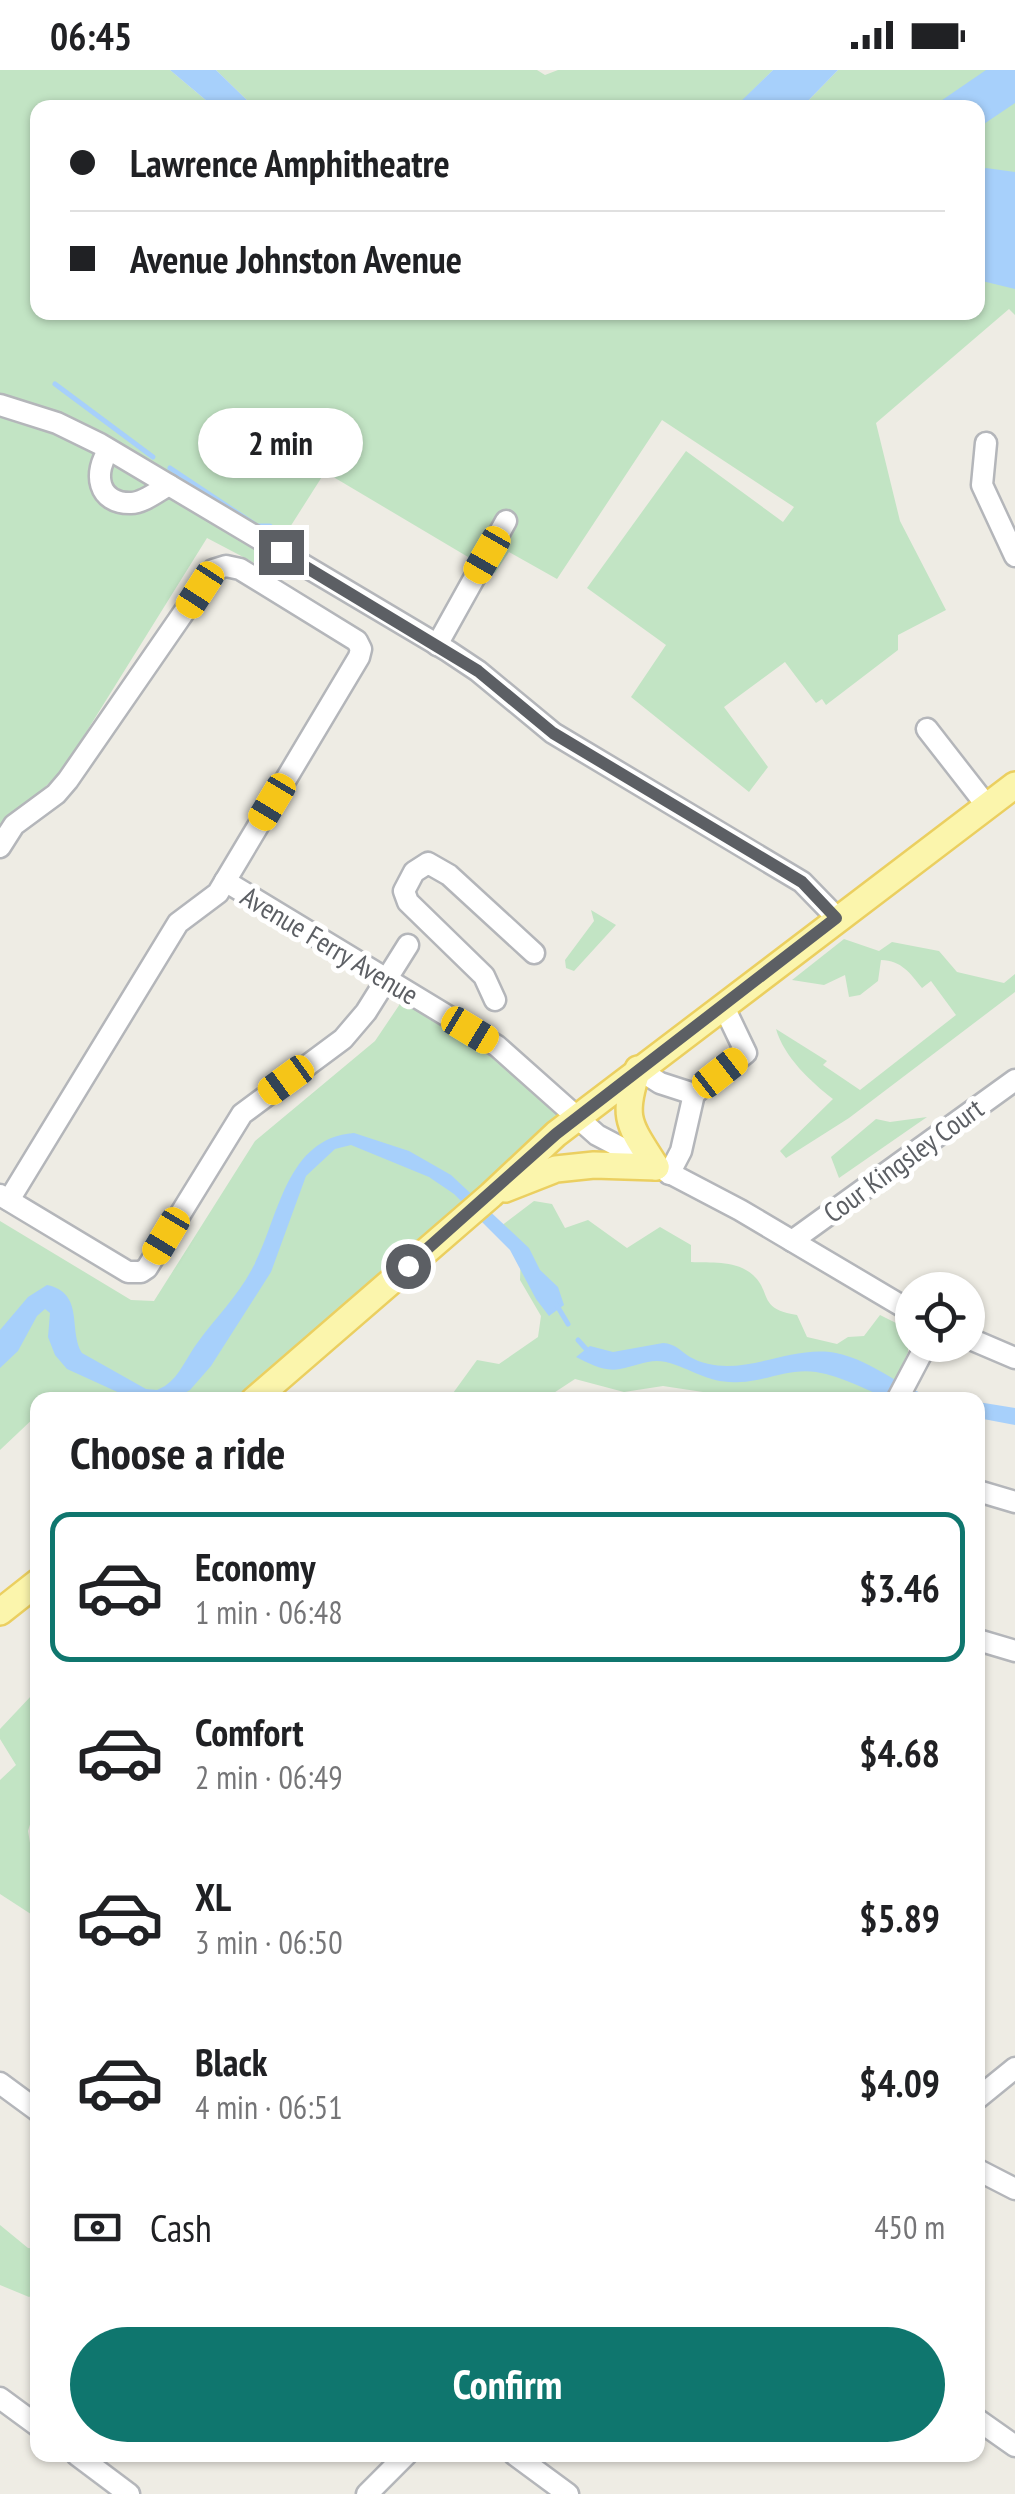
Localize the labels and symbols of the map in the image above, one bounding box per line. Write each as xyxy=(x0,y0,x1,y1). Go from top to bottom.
callout: 2 min xyxy=(198,407,364,477)
car xyxy=(459,522,515,588)
route end xyxy=(259,530,304,575)
car xyxy=(171,557,229,623)
car xyxy=(244,769,300,835)
street label: Avenue Ferry Avenue xyxy=(234,877,426,1013)
car xyxy=(437,1002,503,1058)
car xyxy=(687,1043,753,1103)
car xyxy=(253,1050,319,1110)
street label: Cour Kingsley Court xyxy=(816,1089,991,1231)
car xyxy=(138,1203,194,1269)
route start xyxy=(386,1244,431,1289)

